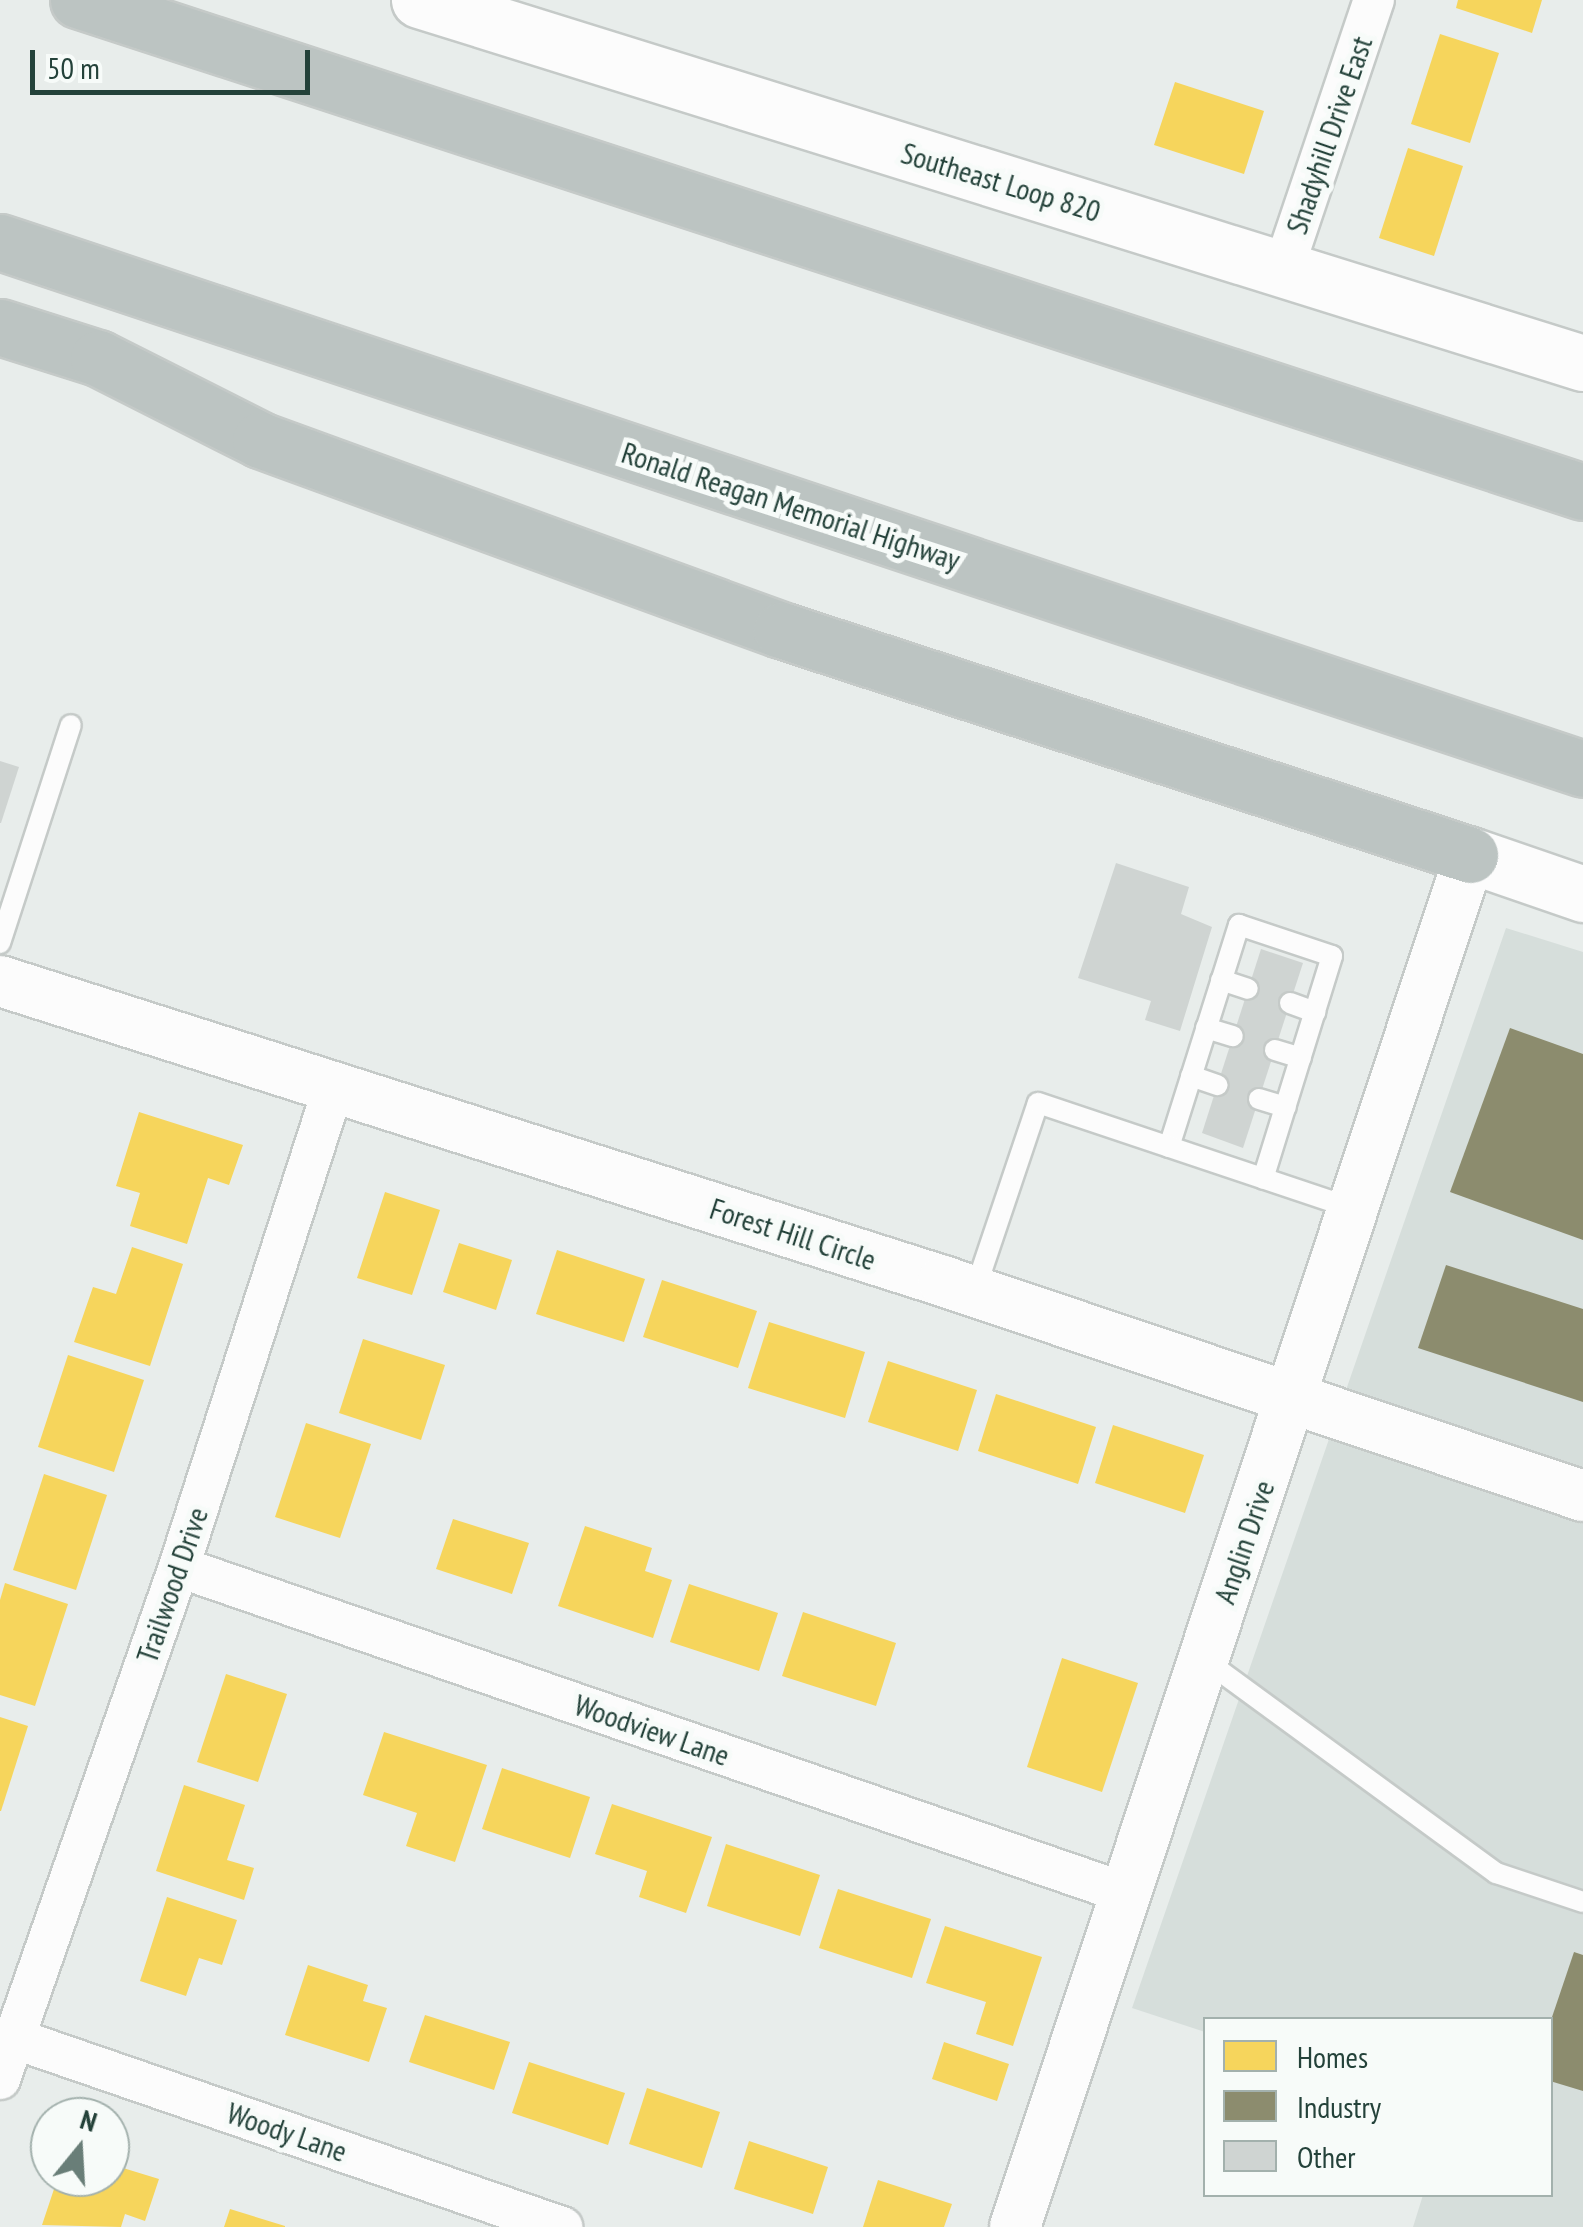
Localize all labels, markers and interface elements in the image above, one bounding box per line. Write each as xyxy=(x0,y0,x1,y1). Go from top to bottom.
scale bar xyxy=(35,30,315,92)
street label: Shadyhill Drive East xyxy=(1278,32,1380,238)
text: 50 m xyxy=(47,48,100,87)
street label: Southeast Loop 820 xyxy=(897,135,1105,229)
street label: Ronald Reagan Memorial Highway xyxy=(617,434,965,578)
street label: Forest Hill Circle xyxy=(706,1190,880,1278)
street label: Anglin Drive xyxy=(1206,1476,1282,1608)
street label: Trailwood Drive xyxy=(129,1503,215,1667)
street label: Woodview Lane xyxy=(570,1687,734,1773)
legend xyxy=(1203,2017,1553,2197)
text: Homes xyxy=(1297,2037,1368,2076)
text: Industry xyxy=(1297,2087,1381,2126)
street label: Woody Lane xyxy=(222,2095,352,2169)
north arrow xyxy=(30,2097,130,2197)
text: N xyxy=(76,2100,102,2140)
text: Other xyxy=(1297,2137,1356,2176)

